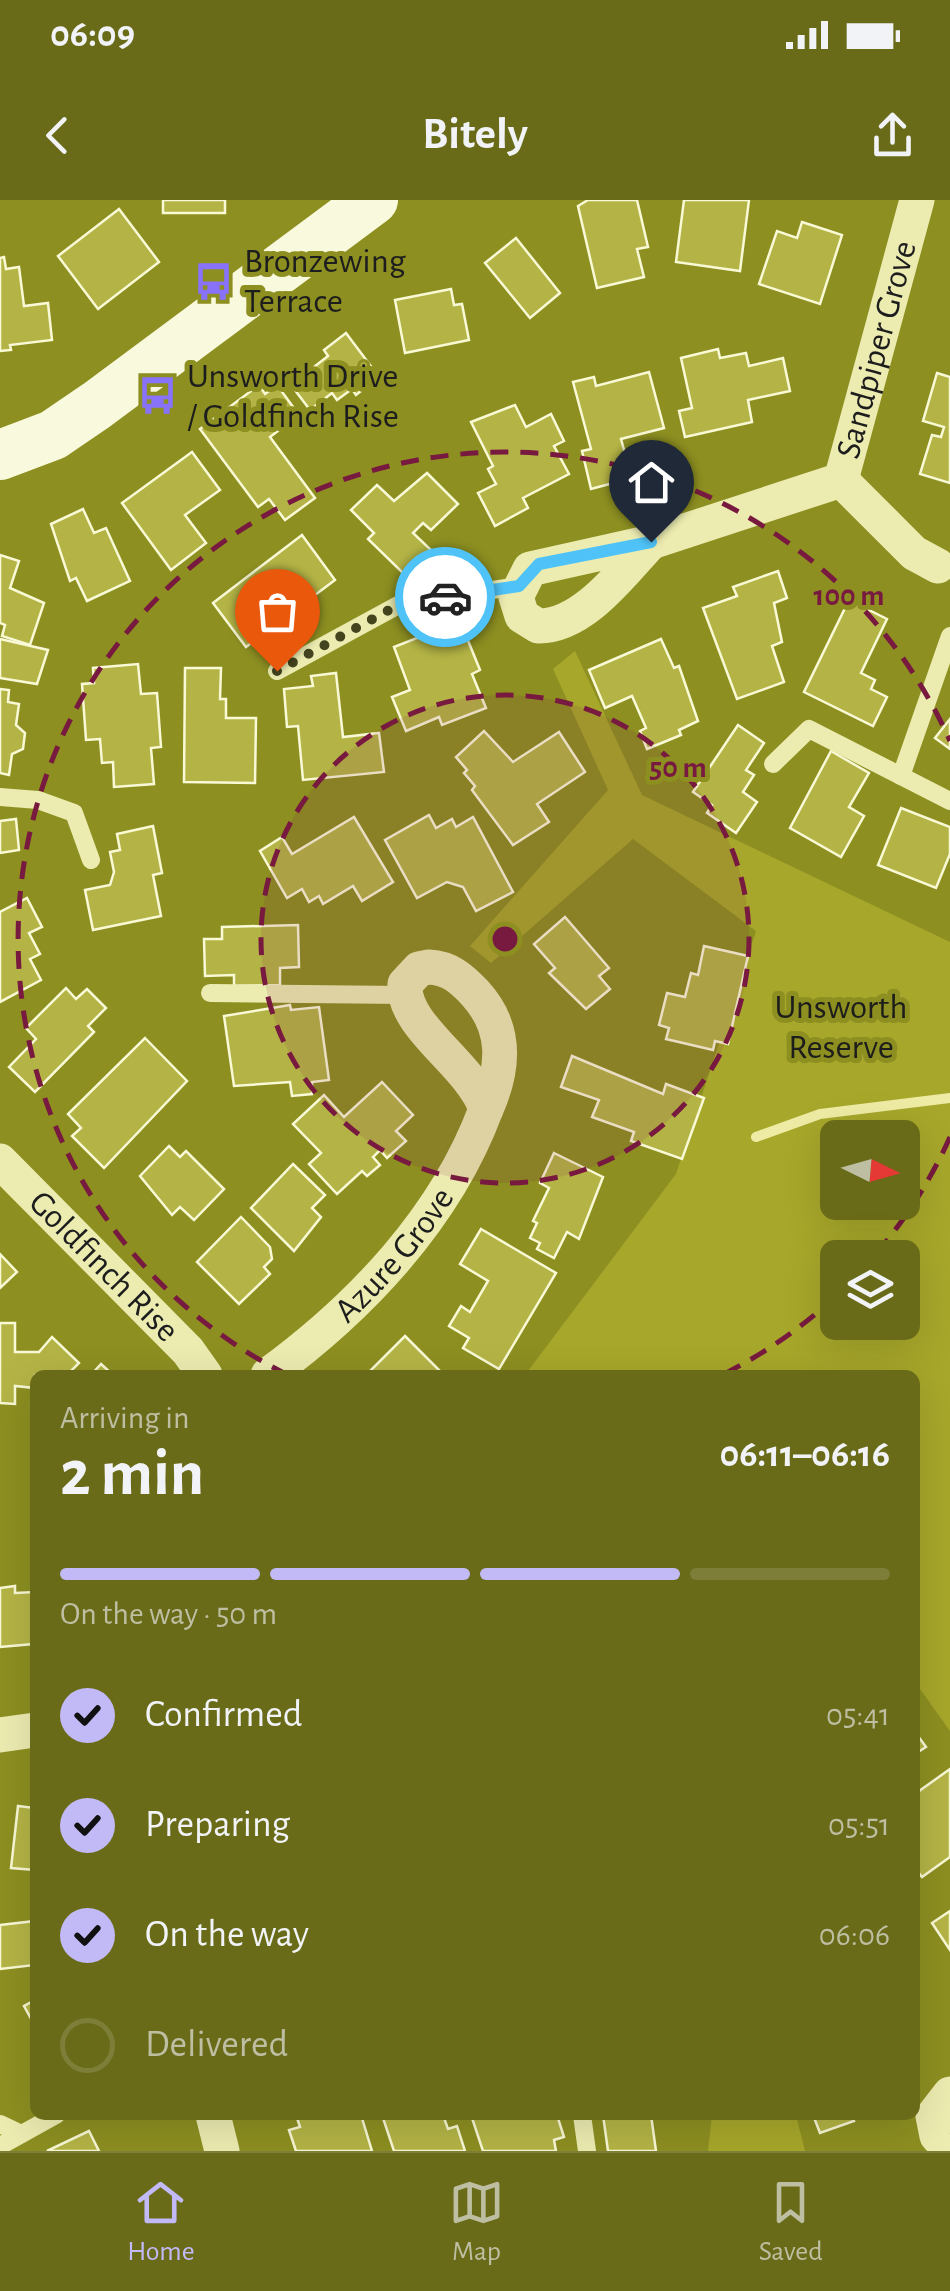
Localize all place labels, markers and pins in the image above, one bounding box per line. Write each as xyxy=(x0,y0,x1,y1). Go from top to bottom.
place label: Bronzewing Terrace xyxy=(244,244,406,319)
bus stop icon: Bronzewing Terrace xyxy=(193,260,235,302)
place label: Unsworth Drive / Goldfinch Rise xyxy=(187,359,399,434)
bus stop icon: Unsworth Drive / Goldfinch Rise xyxy=(136,375,178,417)
pin xyxy=(609,440,694,543)
pin xyxy=(235,569,320,672)
centre of rings xyxy=(487,921,523,957)

